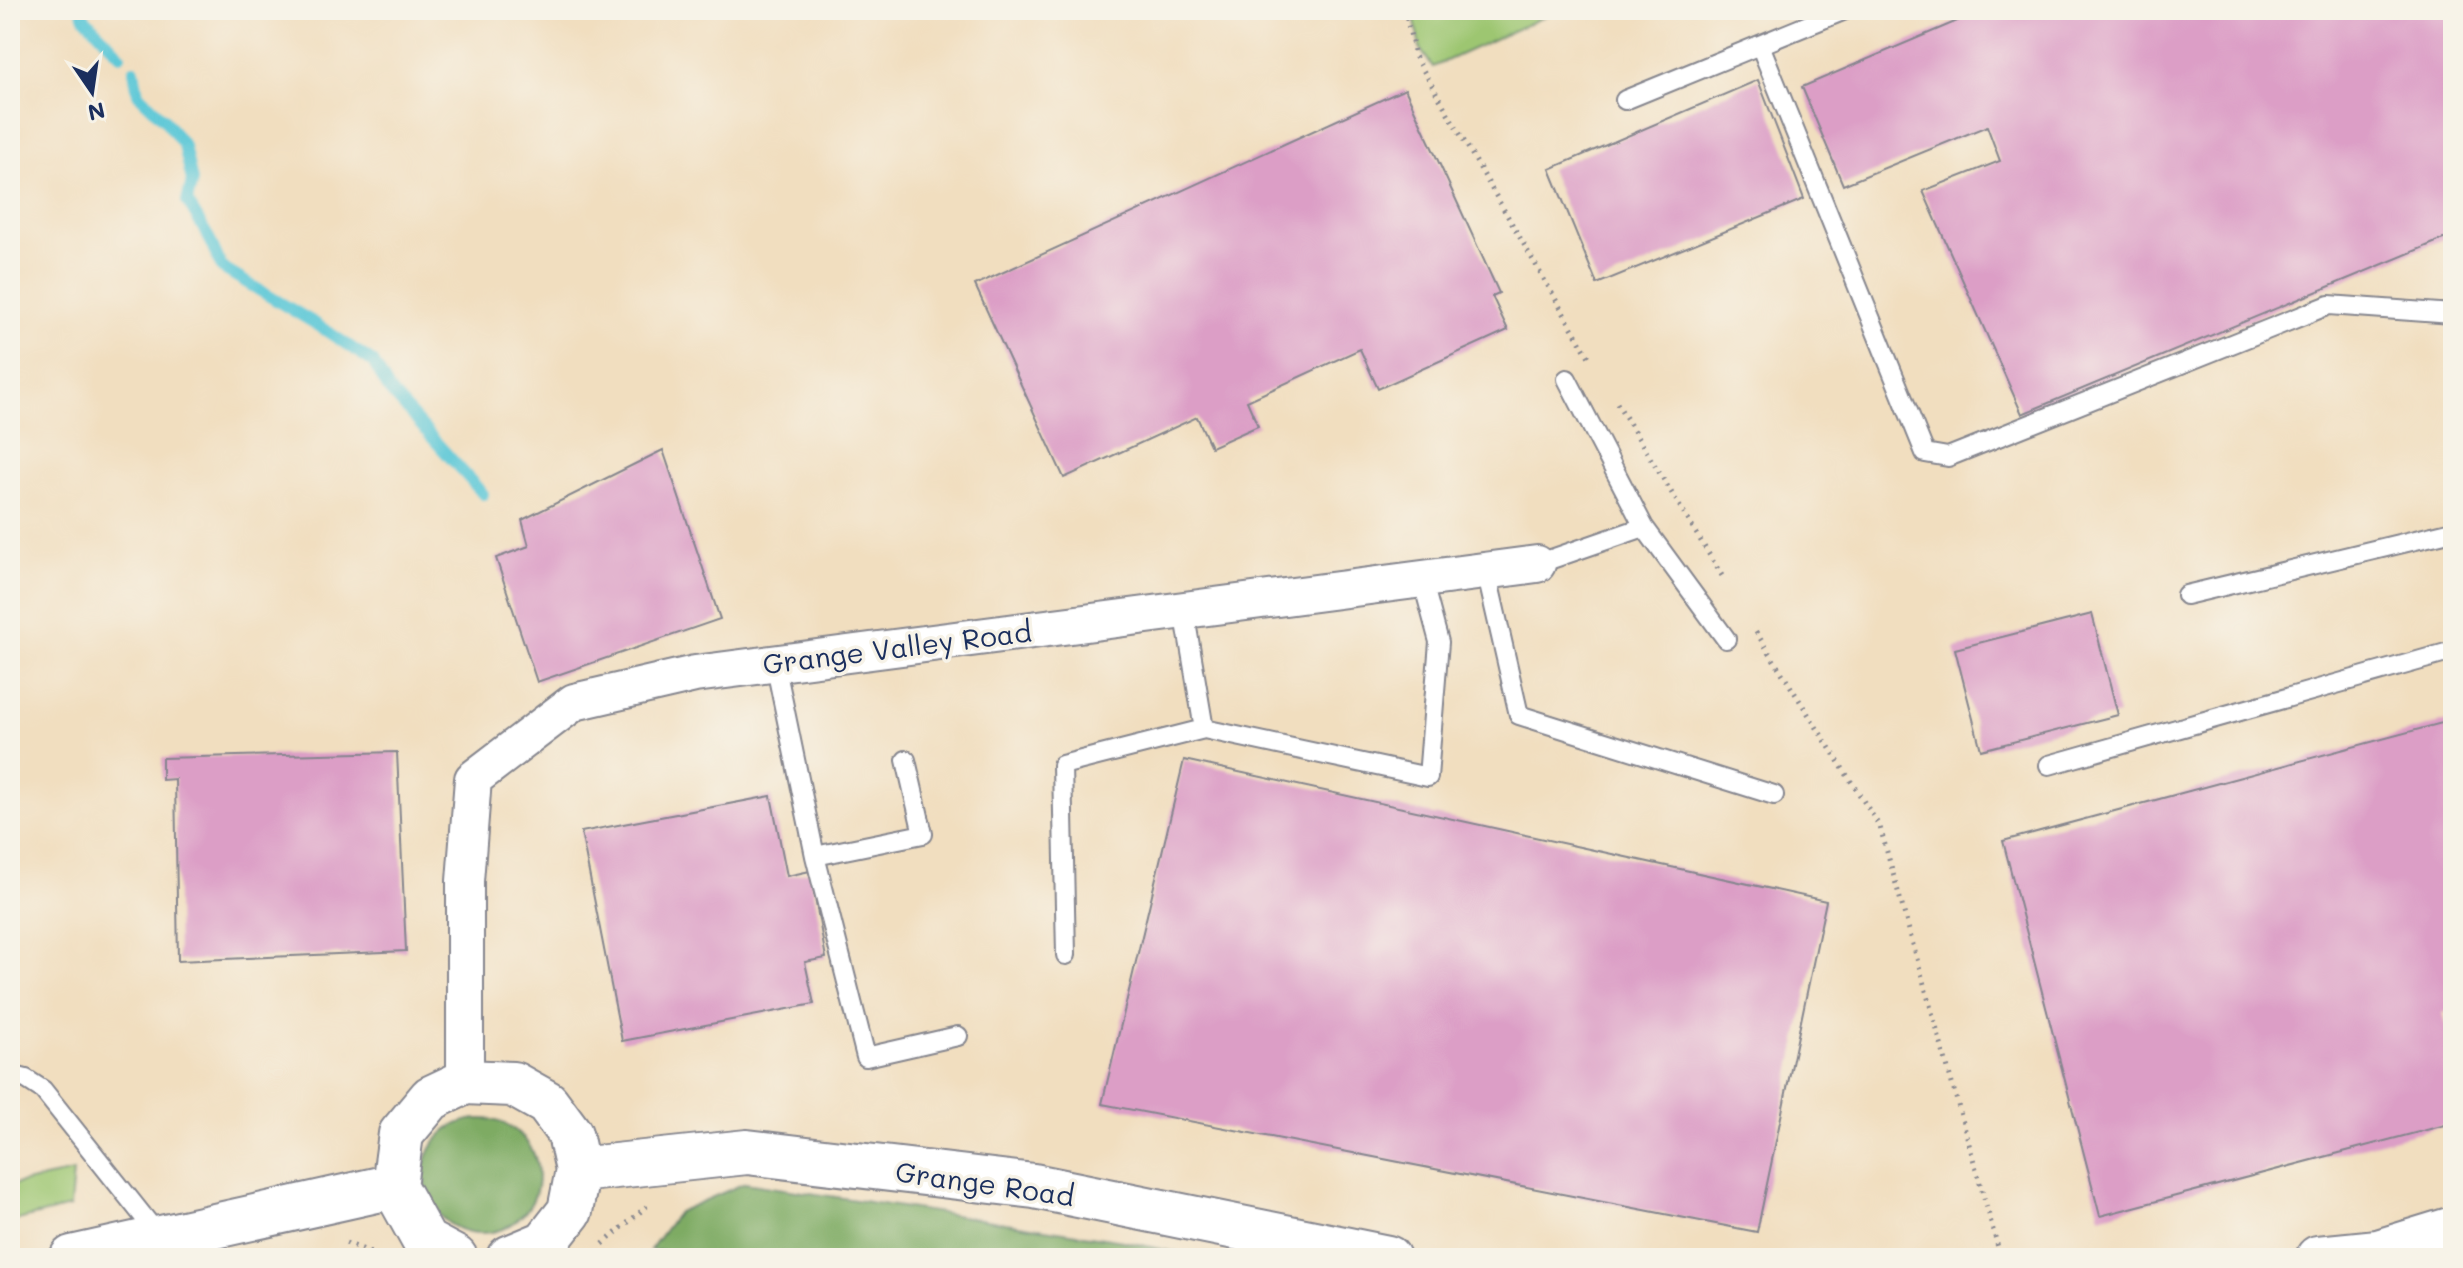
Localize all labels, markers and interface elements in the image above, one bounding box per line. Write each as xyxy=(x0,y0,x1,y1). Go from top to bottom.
north arrow xyxy=(52,52,132,132)
text: N xyxy=(85,96,108,128)
street label: Grange Valley Road xyxy=(761,613,1033,681)
street label: Grange Road xyxy=(893,1153,1077,1213)

